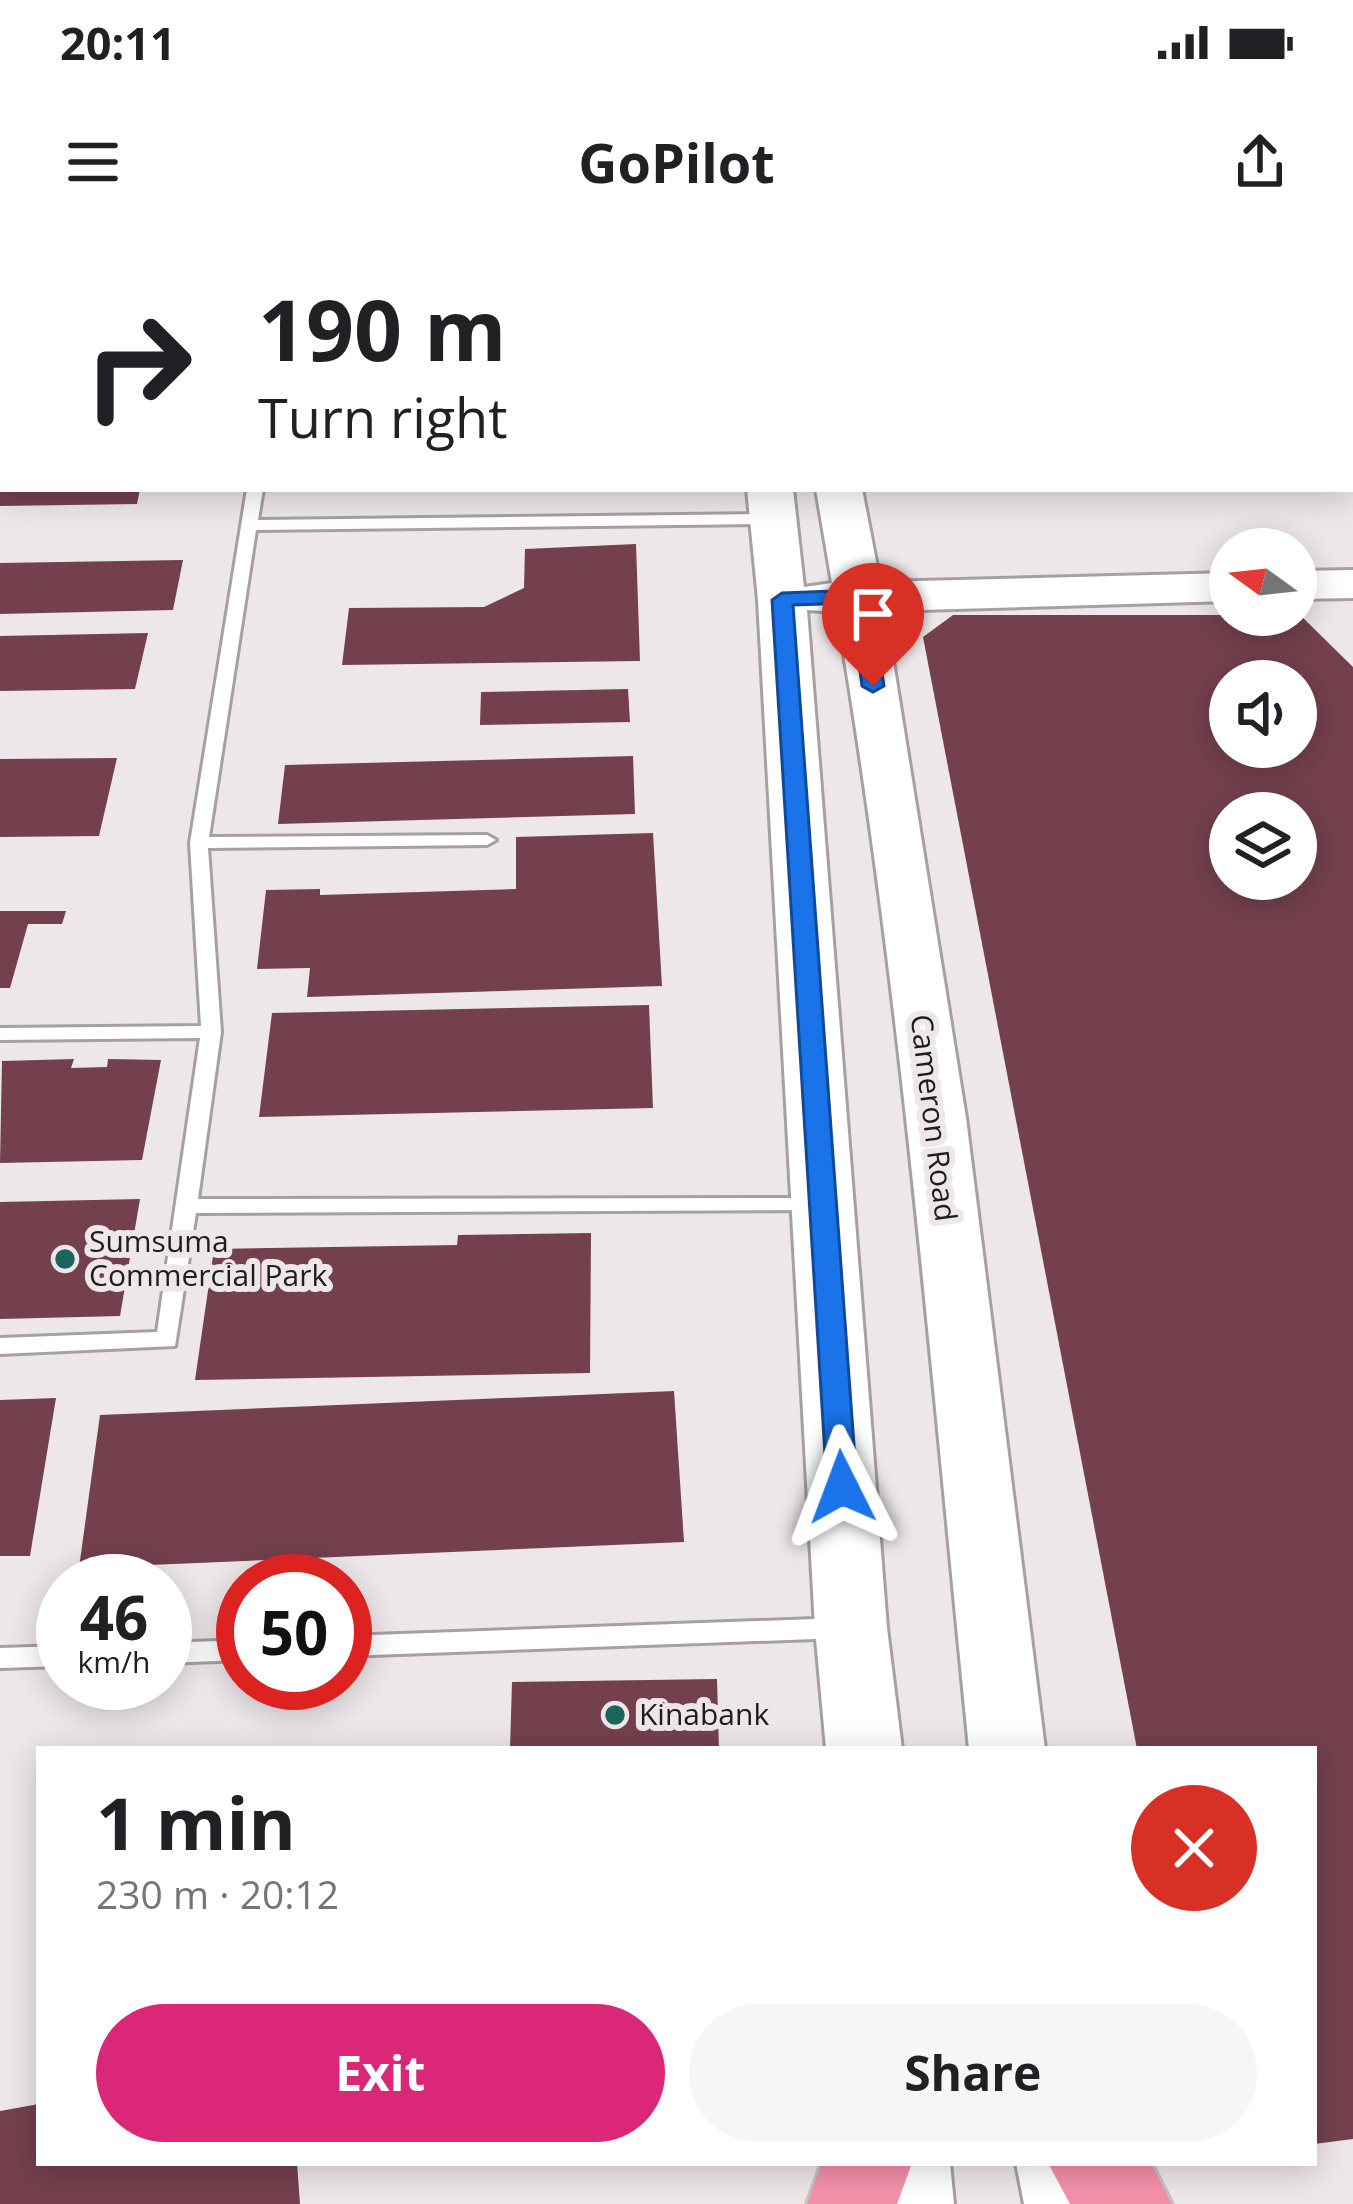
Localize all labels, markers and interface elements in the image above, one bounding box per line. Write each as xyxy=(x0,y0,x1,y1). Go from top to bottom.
text: 20:11 xyxy=(60,12,176,73)
text: GoPilot xyxy=(578,125,775,199)
icon: menu xyxy=(60,129,126,195)
icon: share xyxy=(1227,129,1293,195)
text: 190 m xyxy=(258,271,506,386)
icon: right xyxy=(60,288,216,444)
text: Turn right xyxy=(258,380,507,454)
north arrow xyxy=(1209,528,1317,636)
map controls xyxy=(1209,528,1317,900)
pin xyxy=(822,563,924,686)
icon: arrive xyxy=(840,581,906,647)
button: sound xyxy=(1209,660,1317,768)
button: layers xyxy=(1209,792,1317,900)
street label: Cameron Road xyxy=(901,1012,968,1224)
place label: Sumsuma Commercial Park xyxy=(89,1220,328,1295)
marker: Sumsuma Commercial Park xyxy=(52,1246,78,1272)
position arrow xyxy=(779,1424,905,1550)
speed limit sign: 50 xyxy=(216,1554,372,1710)
text: 46 xyxy=(80,1576,148,1658)
text: km/h xyxy=(78,1641,150,1682)
place label: Kinabank xyxy=(639,1693,769,1734)
marker: Kinabank xyxy=(602,1702,628,1728)
text: 1 min xyxy=(96,1773,296,1871)
button: close xyxy=(1131,1785,1257,1911)
text: 230 m · 20:12 xyxy=(96,1867,339,1920)
button: Exit xyxy=(96,2004,665,2142)
button: Share xyxy=(689,2004,1257,2142)

